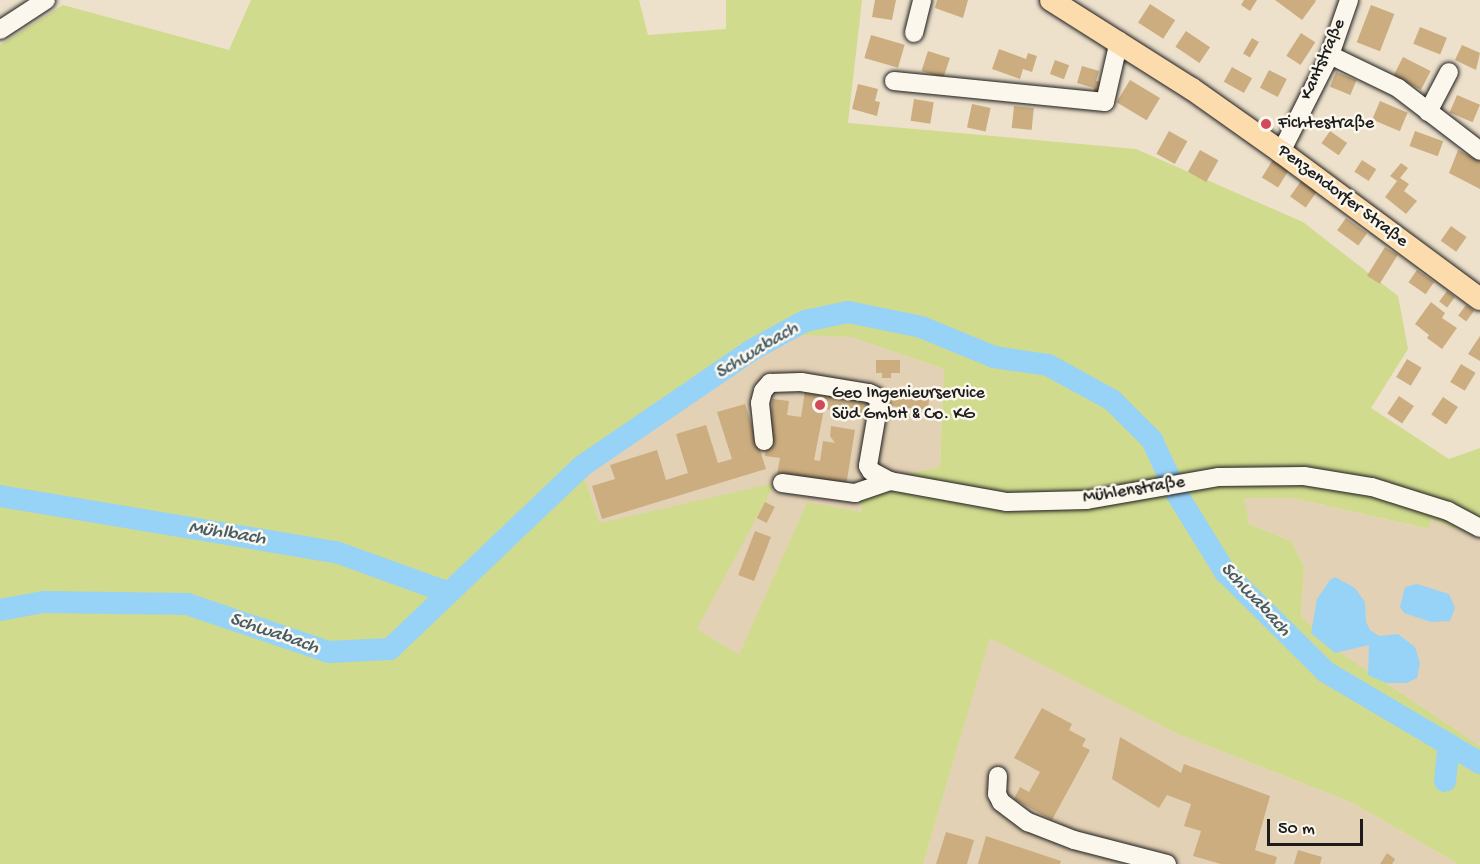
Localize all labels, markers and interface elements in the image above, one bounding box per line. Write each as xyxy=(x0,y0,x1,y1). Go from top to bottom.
street label: Kantstraße xyxy=(1297,16,1351,104)
place label: Fichtestraße xyxy=(1278,113,1374,135)
marker: Fichtestraße xyxy=(1259,117,1273,131)
street label: Penzendorfer Straße xyxy=(1273,141,1411,253)
water label: Schwabach xyxy=(711,317,803,385)
place label: Geo Ingenieurservice Süd GmbH & Co. KG xyxy=(832,384,985,426)
marker: Geo Ingenieurservice Süd GmbH & Co. KG xyxy=(813,398,827,412)
street label: Mühlenstraße xyxy=(1081,472,1187,510)
water label: Mühlbach xyxy=(187,516,267,552)
water label: Schwabach xyxy=(1215,558,1295,642)
water label: Schwabach xyxy=(226,608,322,660)
scale bar xyxy=(1270,807,1366,845)
text: 50 m xyxy=(1278,819,1315,840)

